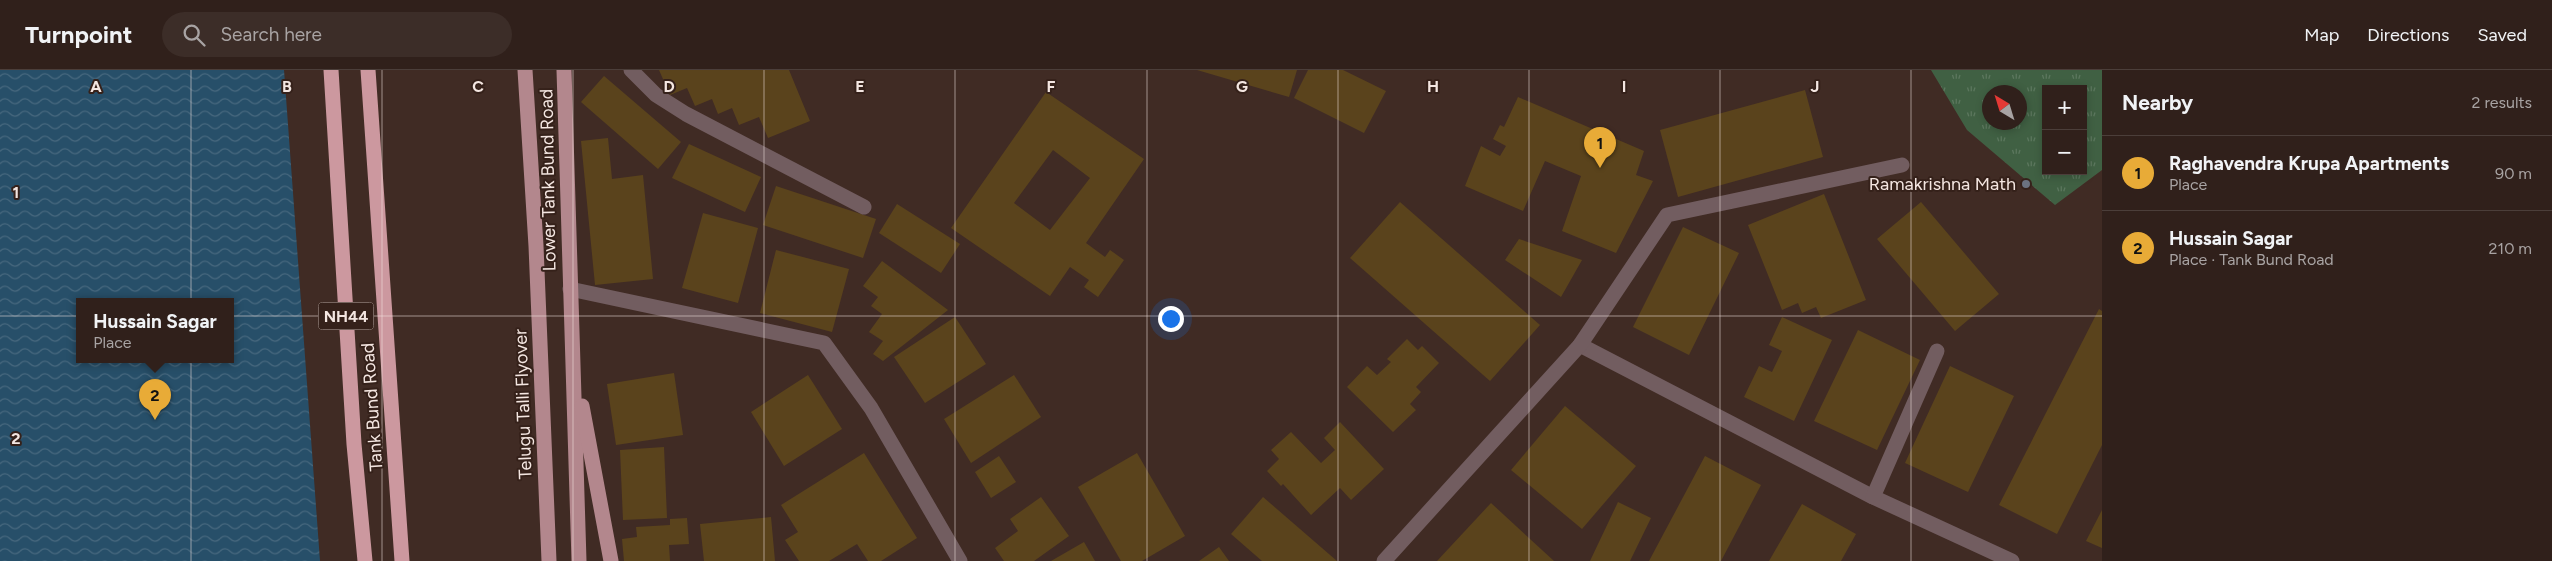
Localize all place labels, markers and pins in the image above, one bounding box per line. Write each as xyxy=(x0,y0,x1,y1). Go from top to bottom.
pin: 1 xyxy=(1584,127,1616,168)
place label: Ramakrishna Math xyxy=(1869,173,2016,195)
marker: Ramakrishna Math xyxy=(2020,178,2032,190)
pin: 2 xyxy=(139,379,171,420)

